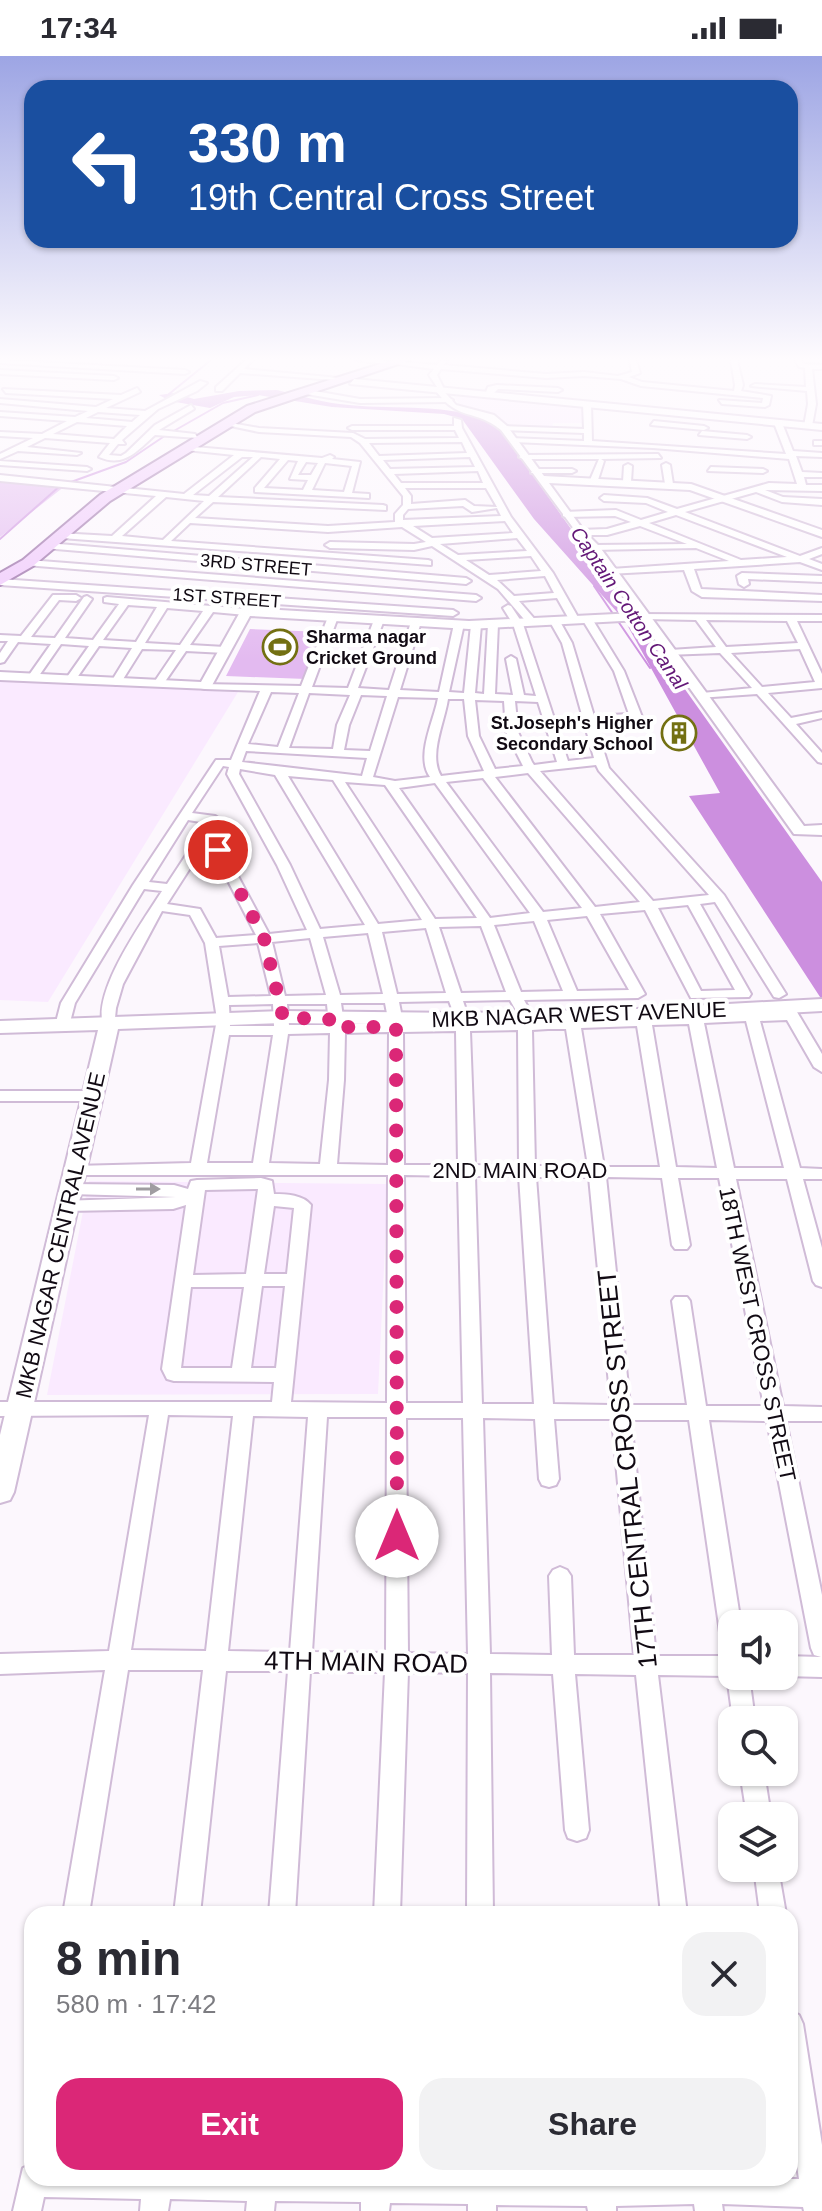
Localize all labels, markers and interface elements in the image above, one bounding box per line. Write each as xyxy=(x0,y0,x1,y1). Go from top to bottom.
text: 17:34 xyxy=(40,11,117,44)
text: 330 m xyxy=(188,111,347,174)
icon: left xyxy=(56,112,160,216)
text: 19th Central Cross Street xyxy=(188,177,594,218)
water label: Captain Cotton Canal xyxy=(566,523,692,694)
street label: 3RD STREET xyxy=(199,550,313,580)
street label: 1ST STREET xyxy=(172,584,282,612)
place label: Sharma nagar Cricket Ground xyxy=(306,627,437,668)
sports icon: Sharma nagar Cricket Ground xyxy=(261,628,299,666)
place label: St.Joseph's Higher Secondary School xyxy=(491,713,653,754)
building icon: St.Joseph's Higher Secondary School xyxy=(660,714,698,752)
pin xyxy=(184,816,252,884)
icon: arrive xyxy=(196,828,240,872)
street label: MKB NAGAR WEST AVENUE xyxy=(431,997,727,1032)
street label: MKB NAGAR CENTRAL AVENUE xyxy=(11,1070,110,1401)
street label: 2ND MAIN ROAD xyxy=(433,1158,607,1183)
one-way arrow xyxy=(136,1183,161,1195)
street label: 18TH WEST CROSS STREET xyxy=(714,1185,801,1484)
street label: 17TH CENTRAL CROSS STREET xyxy=(591,1268,663,1670)
position arrow xyxy=(355,1494,439,1578)
map controls xyxy=(718,1610,798,1882)
button: sound xyxy=(718,1610,798,1690)
street label: 4TH MAIN ROAD xyxy=(264,1645,468,1679)
button: search xyxy=(718,1706,798,1786)
button: layers xyxy=(718,1802,798,1882)
text: 8 min xyxy=(56,1932,181,1985)
button: close xyxy=(682,1932,766,2016)
text: 580 m · 17:42 xyxy=(56,1989,216,2019)
button: Exit xyxy=(56,2078,403,2170)
button: Share xyxy=(419,2078,766,2170)

